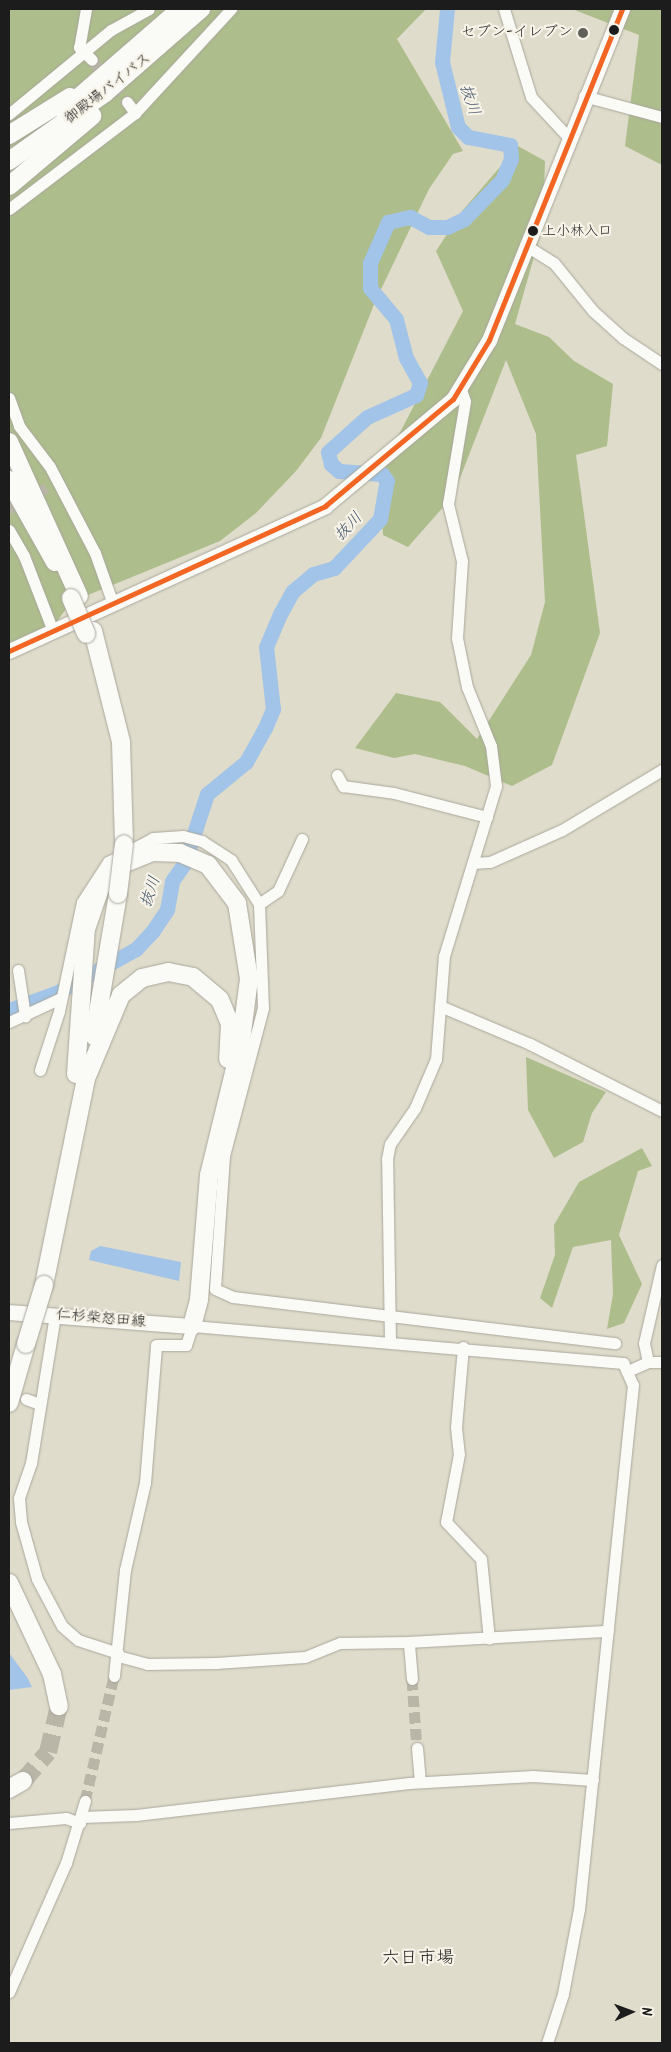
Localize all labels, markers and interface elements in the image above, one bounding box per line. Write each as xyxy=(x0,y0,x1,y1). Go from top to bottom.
place label: セブン-イレブン xyxy=(461,24,573,42)
unlabelled marker xyxy=(609,25,619,35)
marker: セブン-イレブン xyxy=(577,27,589,39)
street label: 御殿場バイパス xyxy=(61,50,155,128)
water label: 抜川 xyxy=(455,82,483,118)
place label: 上小林入口 xyxy=(542,223,612,239)
marker: 上小林入口 xyxy=(528,226,538,236)
water label: 抜川 xyxy=(331,509,367,545)
water label: 抜川 xyxy=(137,874,165,910)
street label: 仁杉柴怒田線 xyxy=(55,1306,147,1332)
district label: 六日市場 xyxy=(382,1948,454,1970)
north arrow xyxy=(606,1987,656,2037)
text: N xyxy=(635,2007,657,2016)

